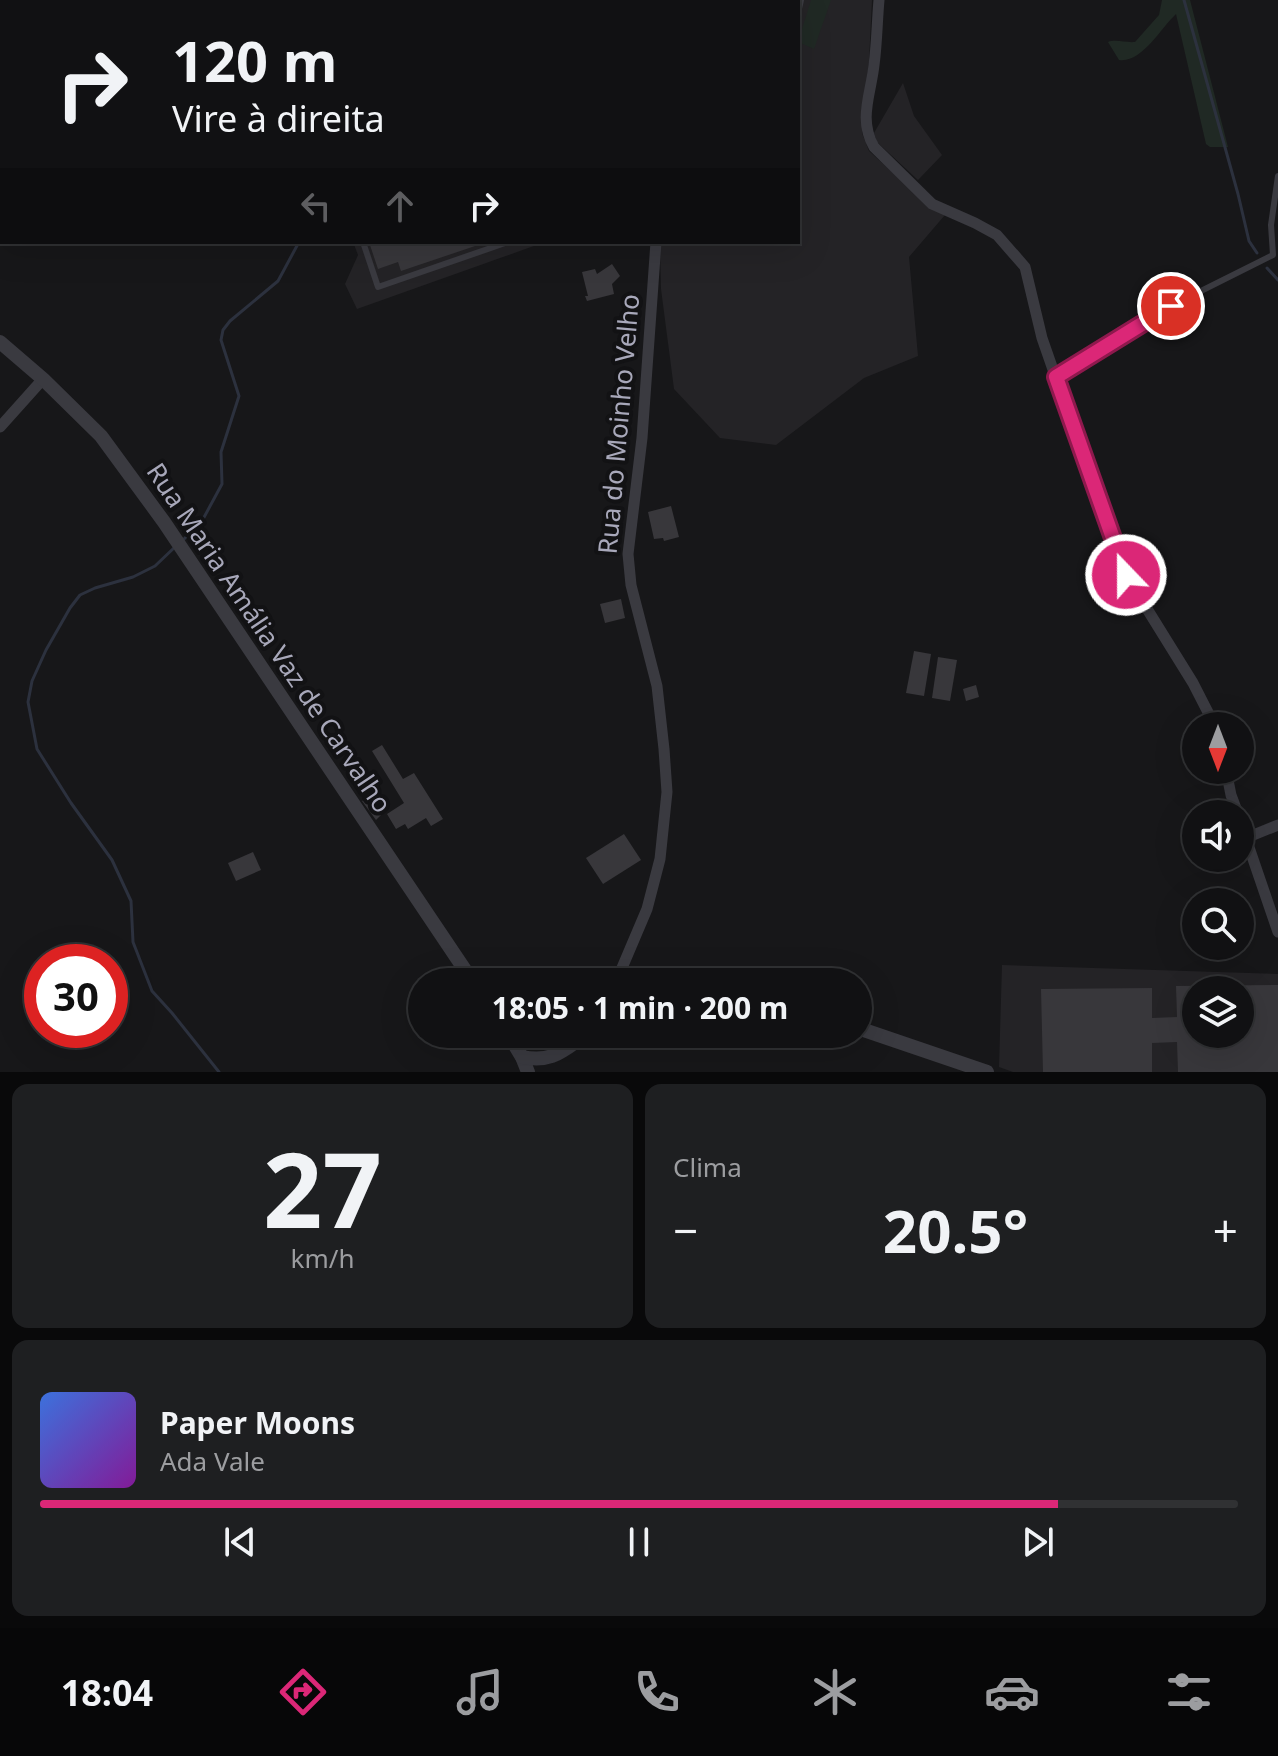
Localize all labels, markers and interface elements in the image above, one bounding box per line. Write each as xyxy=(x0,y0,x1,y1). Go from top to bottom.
text: 120 m xyxy=(172,22,337,98)
icon: right xyxy=(40,32,144,136)
text: Vire à direita xyxy=(172,94,385,143)
icon: left xyxy=(294,184,338,228)
icon: ahead xyxy=(378,184,422,228)
icon: right xyxy=(462,184,506,228)
pin xyxy=(1137,272,1205,340)
icon: arrive xyxy=(1149,284,1193,328)
street label: Rua do Moinho Velho xyxy=(589,292,647,555)
street label: Rua Maria Amália Vaz de Carvalho xyxy=(139,455,401,820)
position arrow xyxy=(1084,533,1168,617)
north arrow xyxy=(1182,712,1254,784)
map controls xyxy=(1182,712,1254,1048)
button: sound xyxy=(1182,800,1254,872)
button: search xyxy=(1182,888,1254,960)
speed limit sign: 30 xyxy=(24,944,128,1048)
button: layers xyxy=(1182,976,1254,1048)
text: 18:05 · 1 min · 200 m xyxy=(492,987,788,1028)
text: 27 xyxy=(263,1117,382,1258)
text: Clima xyxy=(673,1149,742,1185)
text: 20.5° xyxy=(883,1189,1028,1271)
text: − xyxy=(673,1200,698,1260)
text: + xyxy=(1213,1200,1238,1260)
text: km/h xyxy=(291,1240,354,1276)
text: Paper Moons xyxy=(160,1402,355,1443)
text: Ada Vale xyxy=(160,1443,265,1479)
icon: previous xyxy=(218,1520,262,1564)
icon: pause xyxy=(617,1520,661,1564)
icon: next xyxy=(1016,1520,1060,1564)
icon: directions xyxy=(275,1664,331,1720)
icon: music xyxy=(452,1664,508,1720)
icon: phone xyxy=(629,1664,685,1720)
icon: climate xyxy=(807,1664,863,1720)
icon: car xyxy=(984,1664,1040,1720)
icon: filters xyxy=(1161,1664,1217,1720)
text: 18:04 xyxy=(61,1668,153,1717)

